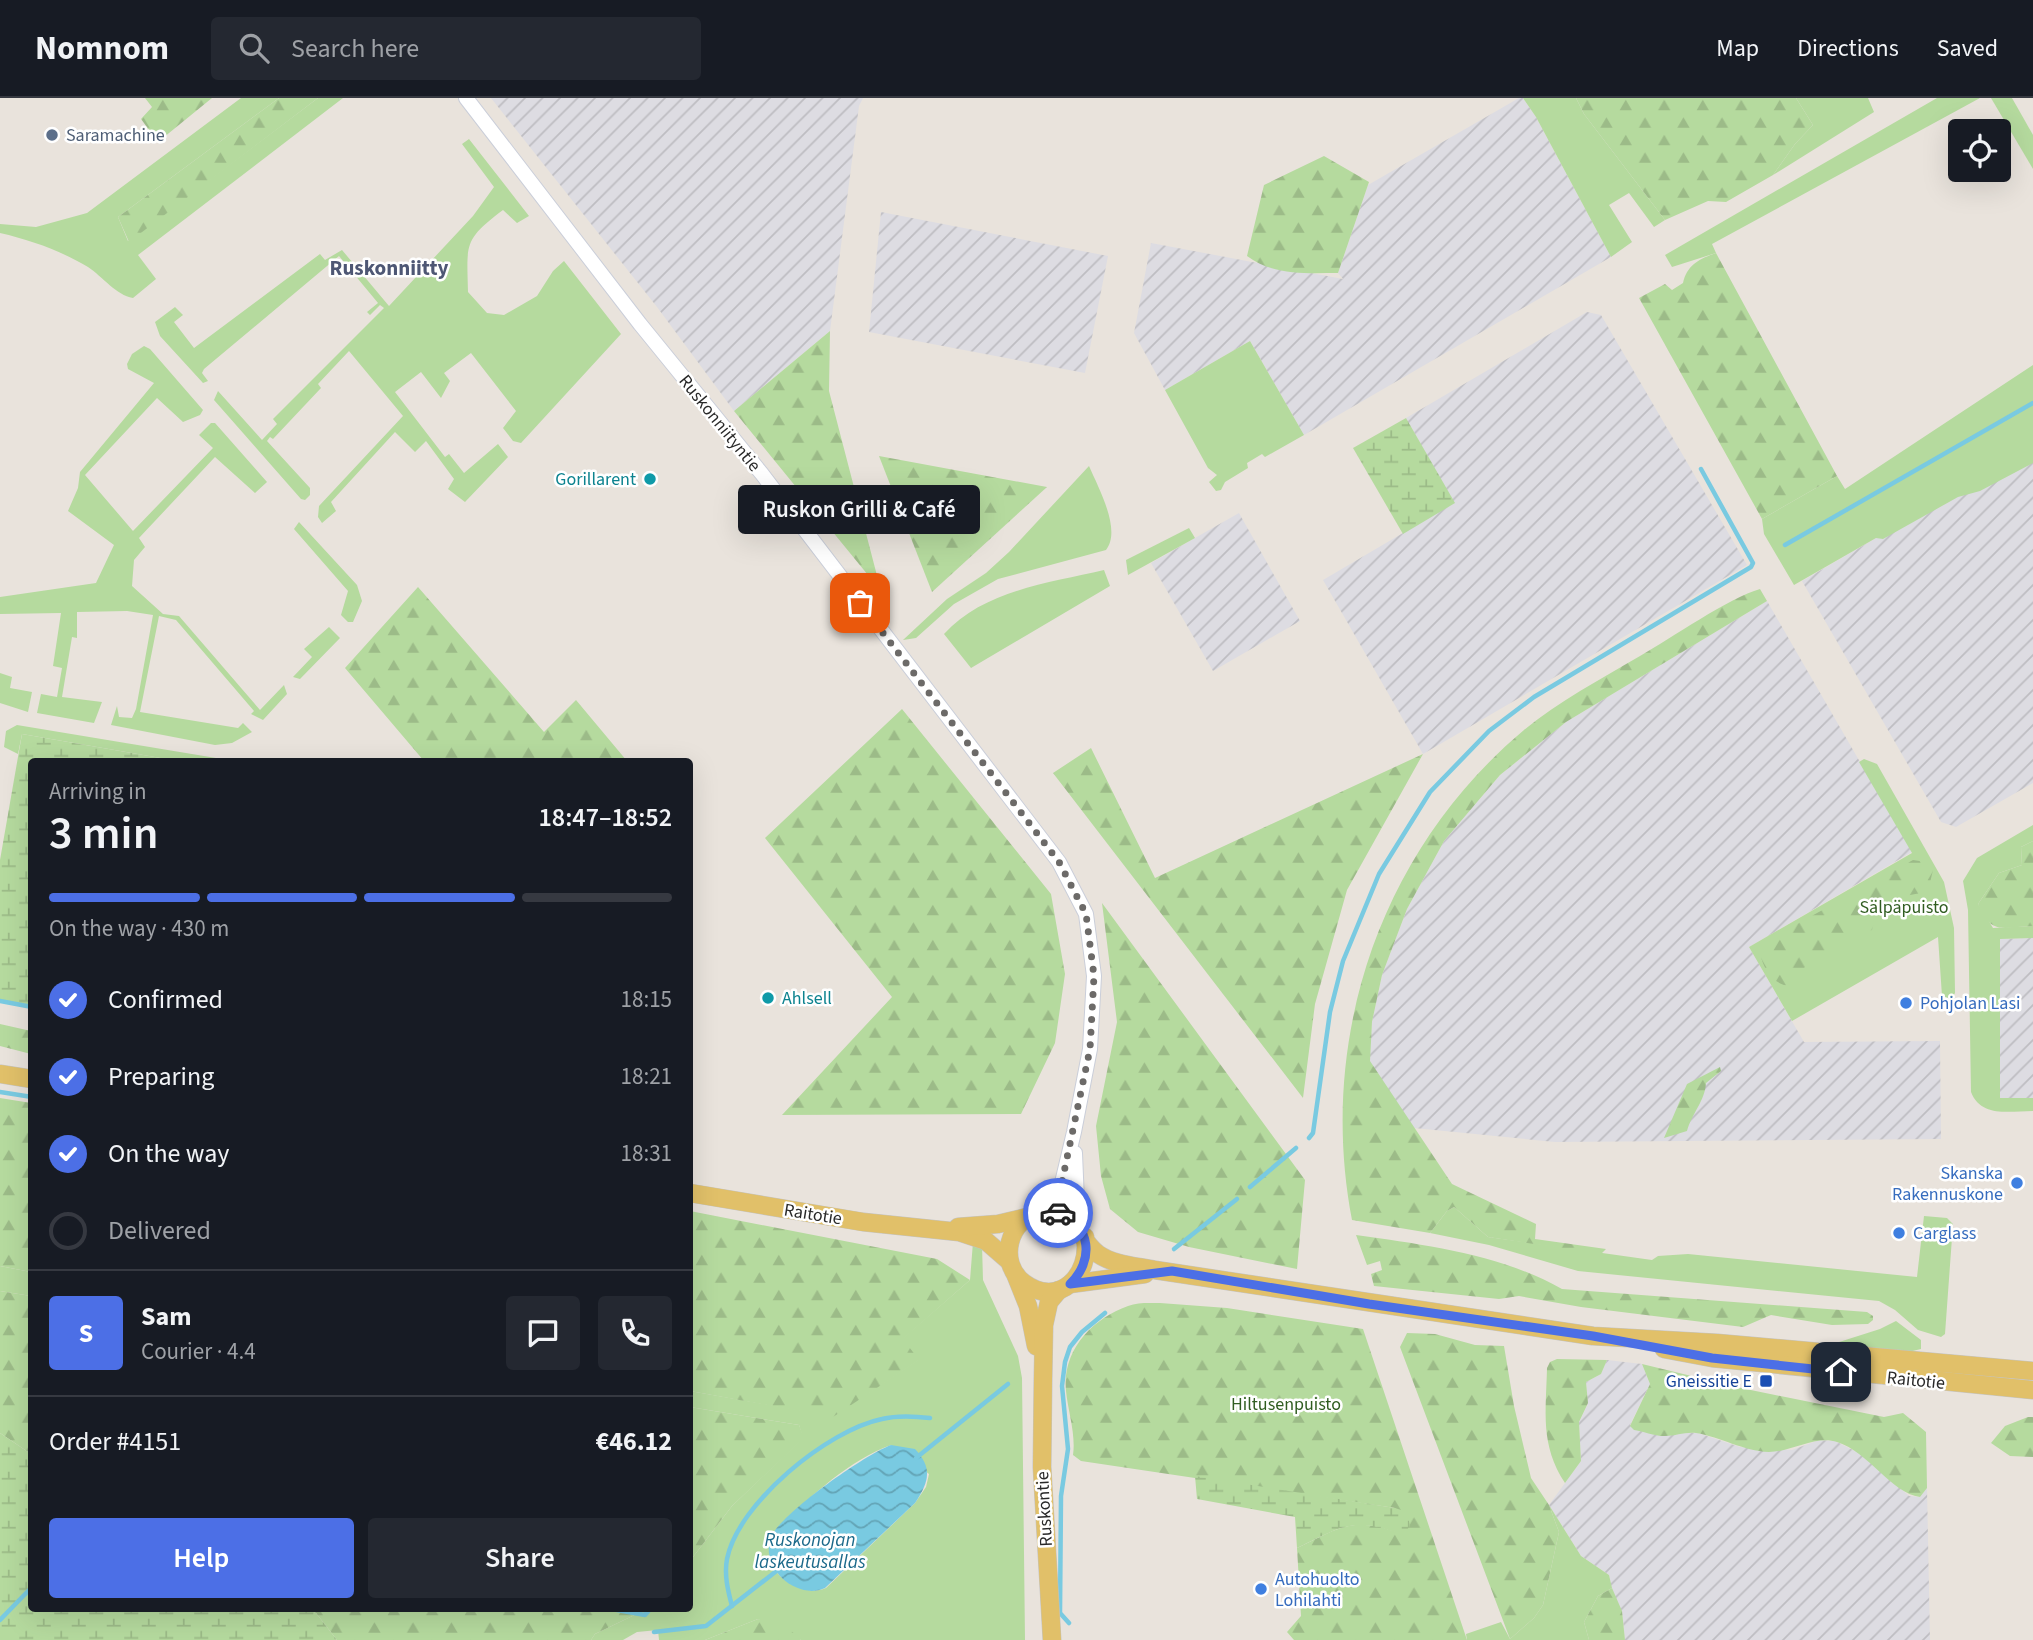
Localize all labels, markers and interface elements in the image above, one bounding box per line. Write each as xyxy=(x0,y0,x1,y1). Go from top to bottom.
search box xyxy=(211,17,701,80)
text: Nomnom xyxy=(35,25,169,72)
icon: search xyxy=(235,29,273,67)
text: Search here xyxy=(291,30,419,67)
text: Map xyxy=(1716,31,1759,66)
text: Directions xyxy=(1797,31,1899,66)
text: Saved xyxy=(1937,31,1998,66)
map controls xyxy=(1948,119,2011,182)
button: locate xyxy=(1948,119,2011,182)
place label: Saramachine xyxy=(66,123,165,148)
marker: Saramachine xyxy=(44,127,60,143)
district label: Ruskonniitty xyxy=(330,253,449,283)
street label: Ruskonniityntie xyxy=(673,369,767,477)
place label: Gorillarent xyxy=(555,467,636,492)
marker: Gorillarent xyxy=(642,471,658,487)
callout: Ruskon Grilli & Café xyxy=(739,484,981,533)
text: Ruskon Grilli & Café xyxy=(762,493,956,526)
pin xyxy=(830,573,890,633)
icon: bag xyxy=(841,584,879,622)
text: Arriving in xyxy=(49,775,147,808)
text: 18:47–18:52 xyxy=(539,799,672,836)
text: 3 min xyxy=(49,801,158,866)
park label: Sälpäpuisto xyxy=(1859,895,1949,920)
text: On the way · 430 m xyxy=(49,912,229,945)
icon: check xyxy=(49,981,87,1019)
text: Confirmed xyxy=(108,981,223,1018)
text: 18:15 xyxy=(621,983,672,1016)
place label: Ahlsell xyxy=(782,986,832,1011)
marker: Ahlsell xyxy=(760,990,776,1006)
place label: Pohjolan Lasi xyxy=(1920,991,2020,1016)
marker: Pohjolan Lasi xyxy=(1898,995,1914,1011)
icon: check xyxy=(49,1058,87,1096)
text: Preparing xyxy=(108,1058,214,1095)
text: 18:21 xyxy=(621,1060,672,1093)
icon: check xyxy=(49,1135,87,1173)
text: On the way xyxy=(108,1135,229,1172)
text: 18:31 xyxy=(621,1137,672,1170)
place label: Skanska Rakennuskone xyxy=(1892,1161,2003,1207)
marker: Skanska Rakennuskone xyxy=(2009,1175,2025,1191)
courier xyxy=(1023,1178,1093,1248)
icon: car xyxy=(1039,1194,1077,1232)
street label: Raitotie xyxy=(782,1198,844,1231)
text: Delivered xyxy=(108,1212,211,1249)
place label: Carglass xyxy=(1913,1221,1976,1246)
marker: Carglass xyxy=(1891,1225,1907,1241)
button: chat xyxy=(506,1296,580,1370)
button: phone xyxy=(598,1296,672,1370)
text: Sam xyxy=(141,1298,191,1335)
text: S xyxy=(79,1315,93,1352)
text: Courier · 4.4 xyxy=(141,1335,256,1368)
pin xyxy=(1811,1342,1871,1402)
icon: home xyxy=(1822,1353,1860,1391)
street label: Raitotie xyxy=(1886,1365,1946,1396)
place label: Gneissitie E xyxy=(1666,1369,1752,1394)
marker: Gneissitie E xyxy=(1758,1373,1774,1389)
park label: Hiltusenpuisto xyxy=(1231,1392,1341,1417)
text: Order #4151 xyxy=(49,1423,181,1460)
text: €46.12 xyxy=(596,1423,672,1460)
street label: Ruskontie xyxy=(1030,1471,1059,1547)
button: Help xyxy=(49,1518,354,1598)
button: Share xyxy=(368,1518,672,1598)
water label: Ruskonojan laskeutusallas xyxy=(754,1527,866,1576)
place label: Autohuolto Lohilahti xyxy=(1275,1567,1360,1613)
marker: Autohuolto Lohilahti xyxy=(1253,1581,1269,1597)

